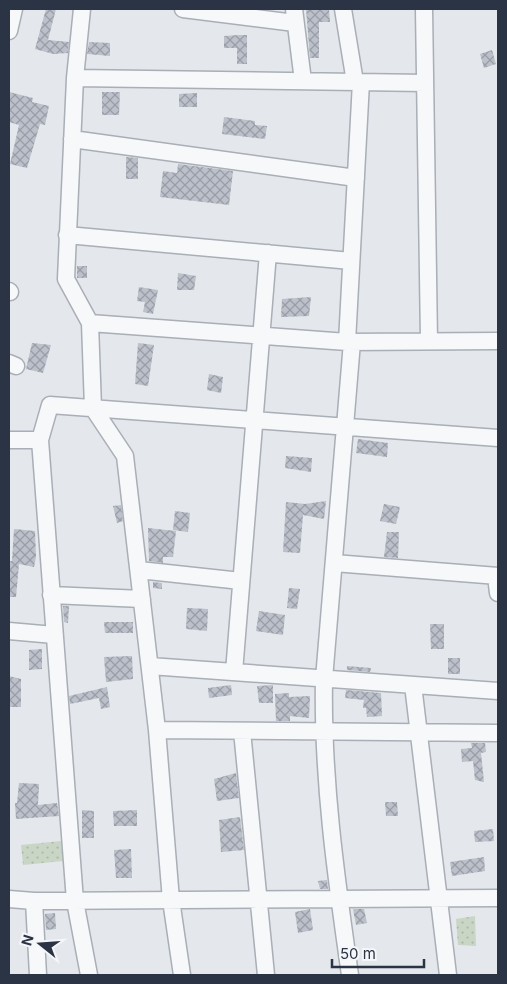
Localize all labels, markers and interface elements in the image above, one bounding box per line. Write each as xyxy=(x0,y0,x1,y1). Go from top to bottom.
north arrow xyxy=(15,919,65,969)
text: N xyxy=(17,932,37,948)
scale bar xyxy=(332,936,424,968)
text: 50 m xyxy=(340,944,376,963)

